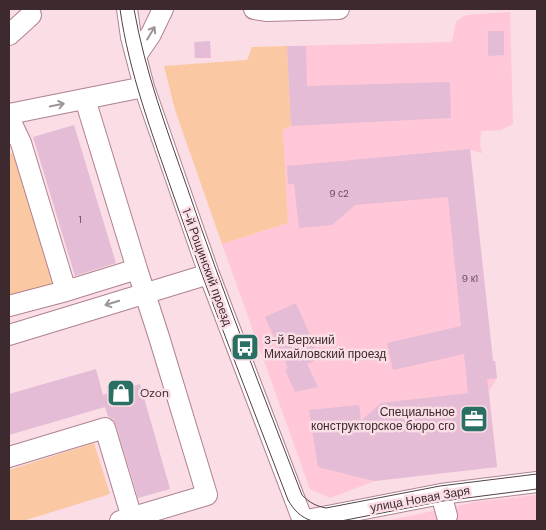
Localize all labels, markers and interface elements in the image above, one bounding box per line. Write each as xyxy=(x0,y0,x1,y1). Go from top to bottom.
one-way arrow xyxy=(146,26,156,41)
one-way arrow xyxy=(48,100,64,109)
house number: 9 с2 xyxy=(329,187,349,200)
street label: 1-й Рощинский проезд xyxy=(178,206,236,328)
house number: 1 xyxy=(78,213,82,226)
house number: 9 к1 xyxy=(462,272,478,285)
one-way arrow xyxy=(104,299,120,309)
bus stop icon: 3-й Верхний Михайловский проезд xyxy=(230,332,260,362)
place label: 3-й Верхний Михайловский проезд xyxy=(264,332,386,362)
shop icon: Ozon xyxy=(106,378,136,408)
place label: Ozon xyxy=(140,385,169,401)
place label: Специальное конструкторское бюро сго xyxy=(311,404,455,434)
office icon: Специальное конструкторское бюро сго xyxy=(459,404,489,434)
street label: улица Новая Заря xyxy=(369,482,471,516)

